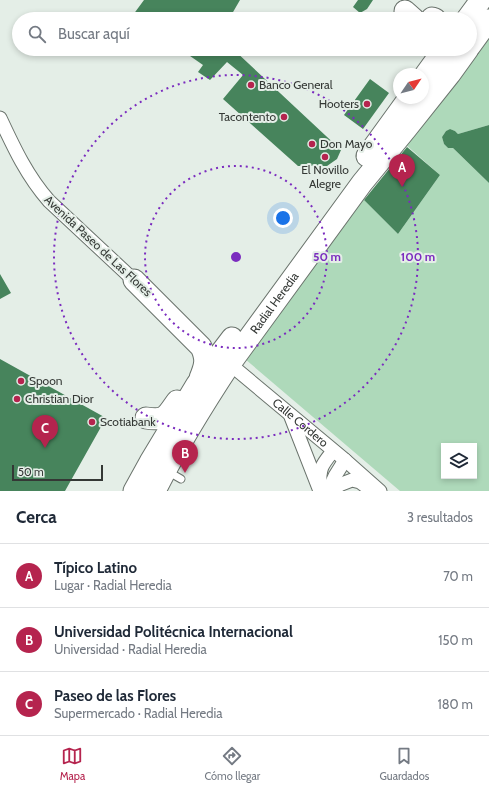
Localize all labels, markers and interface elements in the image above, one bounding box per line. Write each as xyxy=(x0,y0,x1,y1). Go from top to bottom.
search box xyxy=(12,12,477,56)
icon: search xyxy=(26,23,48,45)
text: Buscar aquí xyxy=(58,25,130,43)
north arrow xyxy=(393,68,429,104)
place label: Banco General xyxy=(259,77,333,92)
marker: Banco General xyxy=(246,80,256,90)
place label: Hooters xyxy=(319,96,359,111)
marker: Hooters xyxy=(362,99,372,109)
place label: Tacontento xyxy=(219,109,276,124)
marker: Tacontento xyxy=(279,112,289,122)
place label: Don Mayo xyxy=(320,136,373,151)
marker: Don Mayo xyxy=(307,139,317,149)
marker: El Novillo Alegre xyxy=(320,152,330,162)
pin: A xyxy=(389,154,415,187)
place label: El Novillo Alegre xyxy=(301,162,349,191)
street label: Avenida Paseo de Las Flores xyxy=(41,192,155,299)
your location xyxy=(273,208,293,228)
text: 50 m xyxy=(313,249,341,264)
text: 100 m xyxy=(401,249,435,264)
centre of rings xyxy=(229,250,243,264)
street label: Radial Heredia xyxy=(247,269,302,337)
place label: Spoon xyxy=(29,373,63,388)
marker: Spoon xyxy=(16,376,26,386)
place label: Christian Dior xyxy=(25,391,94,406)
marker: Christian Dior xyxy=(12,394,22,404)
street label: Calle Cordero xyxy=(270,395,332,450)
place label: Scotiabank xyxy=(100,414,156,429)
pin: C xyxy=(32,415,58,448)
marker: Scotiabank xyxy=(87,417,97,427)
pin: B xyxy=(172,440,198,473)
map controls xyxy=(441,443,477,479)
button: layers xyxy=(441,443,477,479)
scale bar xyxy=(12,463,103,482)
text: 50 m xyxy=(18,465,44,479)
text: Cerca xyxy=(16,507,57,527)
text: 3 resultados xyxy=(407,509,473,525)
text: Típico Latino xyxy=(54,559,137,577)
text: A xyxy=(25,568,33,584)
text: 70 m xyxy=(443,568,473,584)
text: Lugar · Radial Heredia xyxy=(54,577,172,593)
text: Universidad Politécnica Internacional xyxy=(54,623,293,641)
text: B xyxy=(25,632,33,648)
text: 150 m xyxy=(438,632,473,648)
text: Universidad · Radial Heredia xyxy=(54,641,207,657)
text: Paseo de las Flores xyxy=(54,687,176,705)
text: C xyxy=(25,696,33,712)
text: 180 m xyxy=(437,696,473,712)
text: Supermercado · Radial Heredia xyxy=(54,705,222,721)
tab: Mapa xyxy=(60,745,85,783)
tab: Cómo llegar xyxy=(204,745,260,783)
tab: Guardados xyxy=(380,745,429,783)

